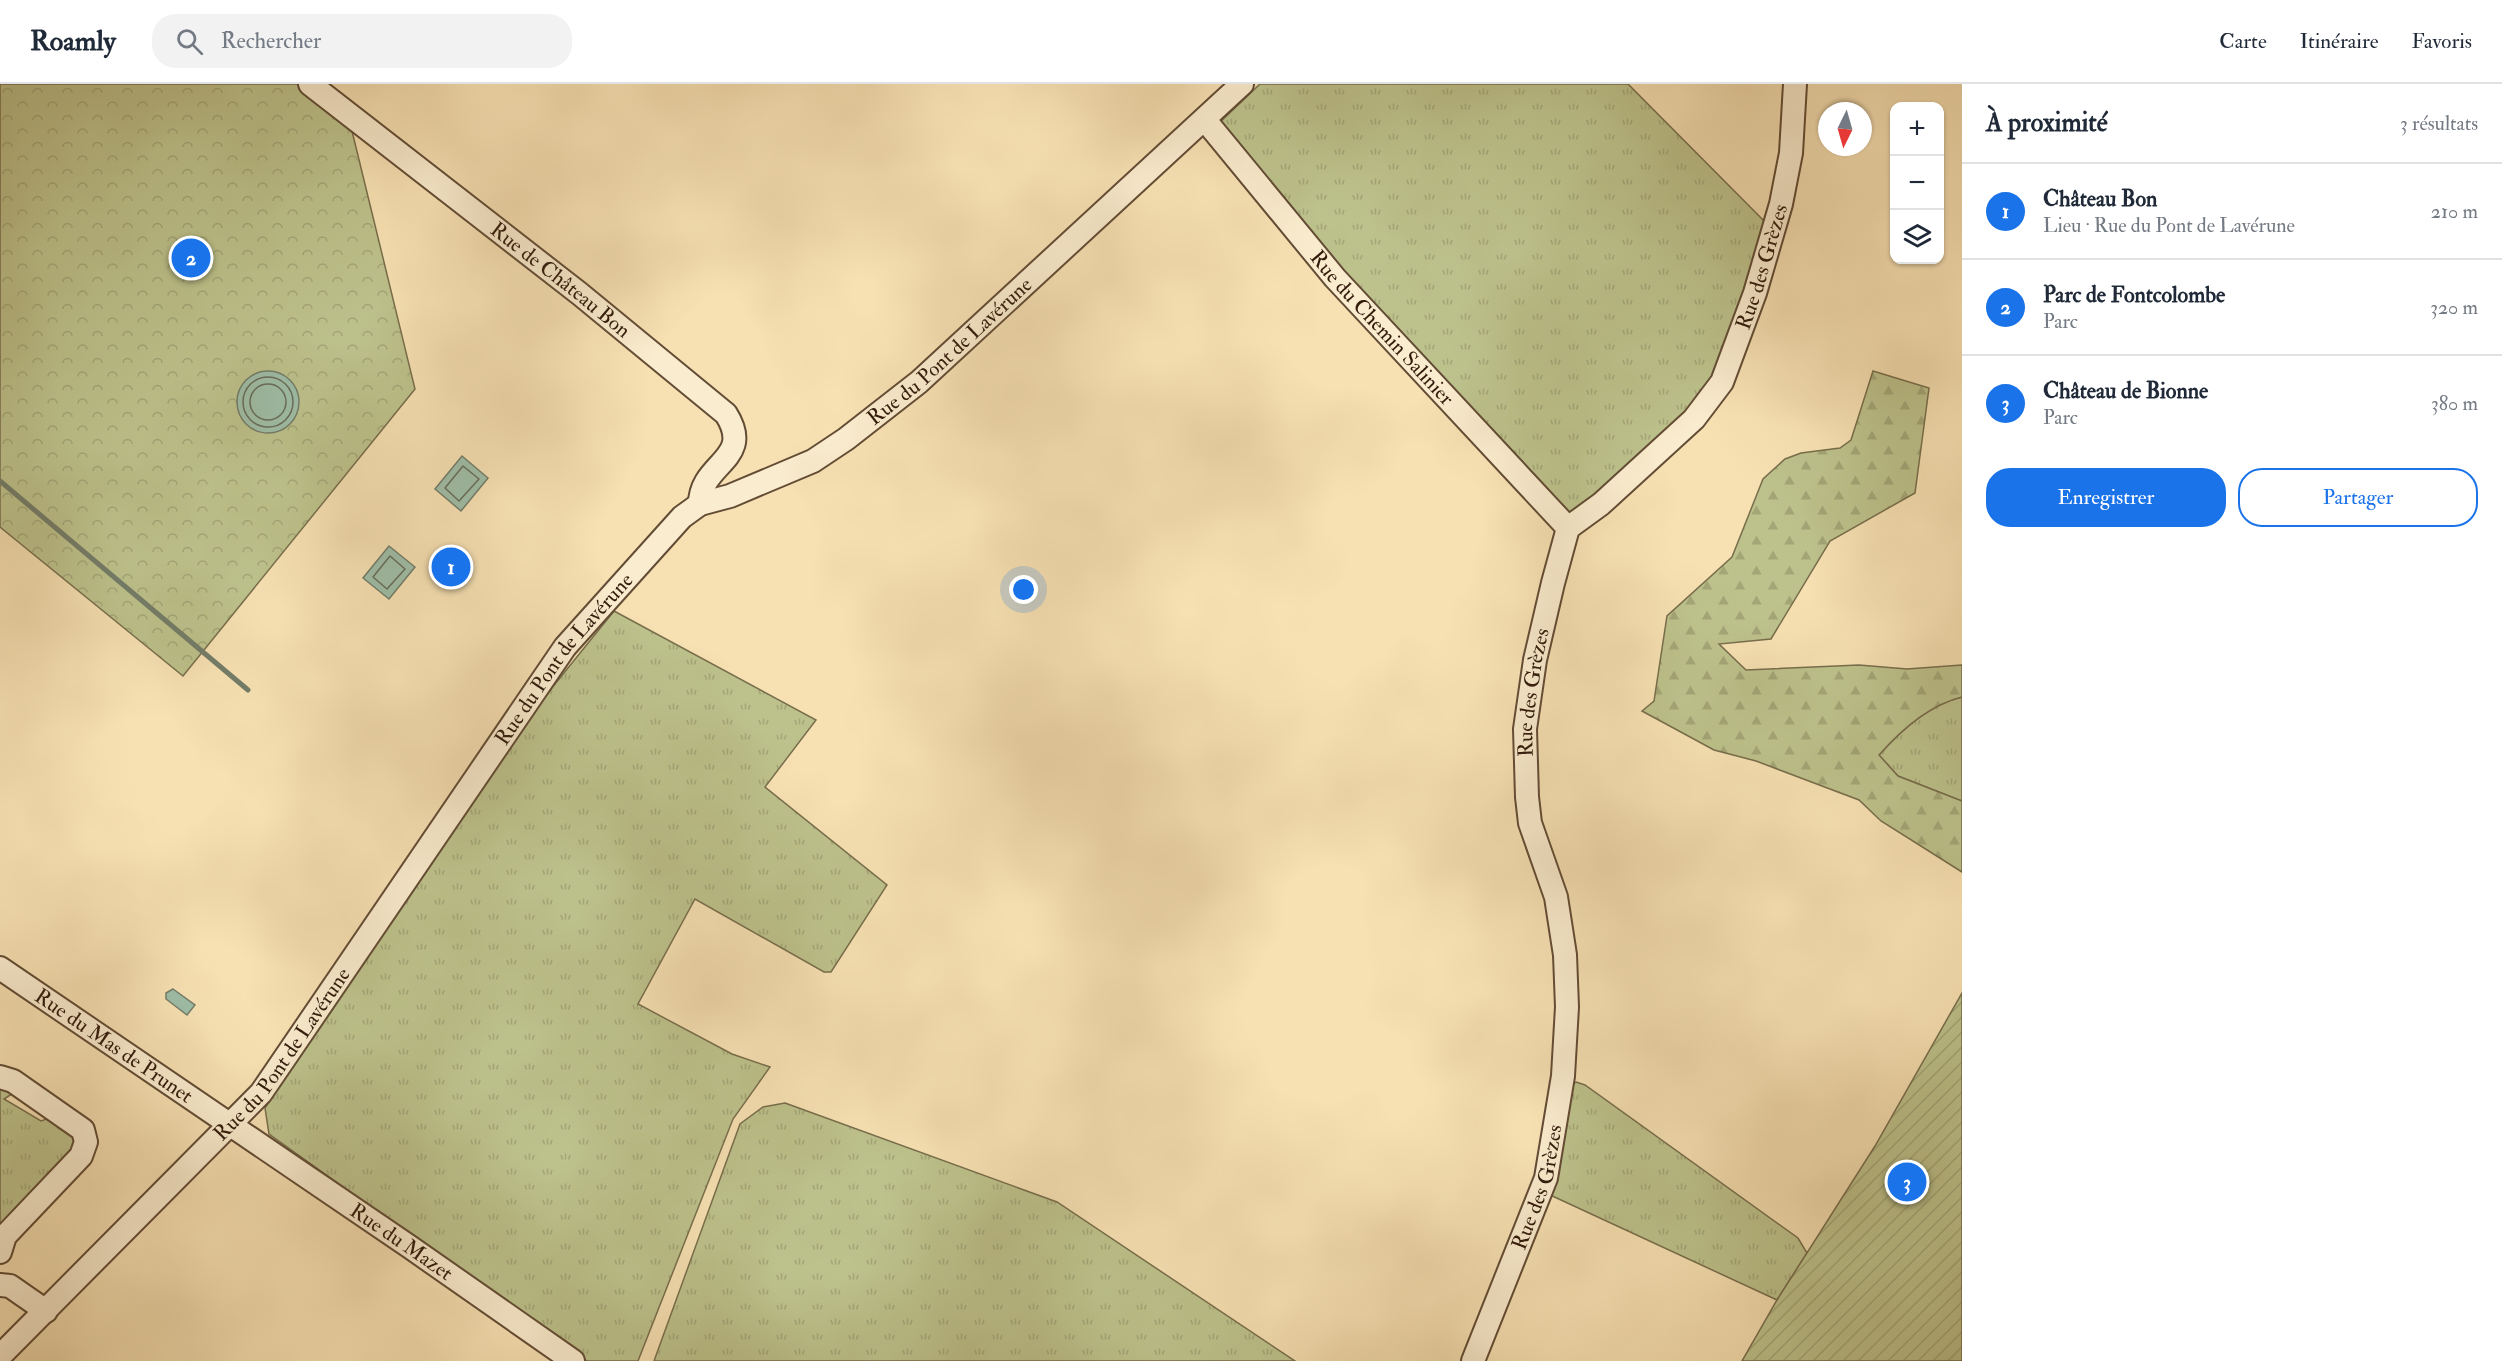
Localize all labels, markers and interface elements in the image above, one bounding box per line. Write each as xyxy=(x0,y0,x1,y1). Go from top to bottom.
search box xyxy=(152,14,572,68)
text: Roamly xyxy=(30,24,116,59)
icon: search xyxy=(173,25,206,58)
text: Rechercher xyxy=(221,27,321,55)
text: Carte xyxy=(2219,28,2267,55)
text: Itinéraire xyxy=(2300,28,2378,55)
text: Favoris xyxy=(2411,28,2472,55)
north arrow xyxy=(1818,102,1872,156)
map controls xyxy=(1890,102,1944,264)
button: + xyxy=(1890,102,1944,156)
text: À proximité xyxy=(1986,107,2108,139)
text: 3 résultats xyxy=(2400,111,2478,136)
button: − xyxy=(1890,156,1944,210)
text: Château Bon xyxy=(2043,185,2157,213)
text: 1 xyxy=(2002,199,2009,224)
text: 210 m xyxy=(2431,199,2478,224)
street label: Rue des Grèzes xyxy=(1729,201,1794,333)
button: layers xyxy=(1890,210,1944,264)
text: Lieu · Rue du Pont de Lavérune xyxy=(2043,213,2295,238)
street label: Rue de Château Bon xyxy=(485,216,636,344)
pin: 2 xyxy=(172,236,210,280)
street label: Rue du Chemin Salinier xyxy=(1304,245,1460,411)
street label: Rue du Pont de Lavérune xyxy=(861,271,1038,431)
text: Parc de Fontcolombe xyxy=(2043,281,2225,309)
text: 2 xyxy=(2000,295,2011,320)
text: 320 m xyxy=(2430,295,2478,320)
text: Parc xyxy=(2043,309,2078,334)
text: Château de Bionne xyxy=(2043,377,2208,405)
text: 3 xyxy=(2002,391,2009,416)
text: 380 m xyxy=(2431,391,2478,416)
text: Parc xyxy=(2043,405,2078,430)
button: Enregistrer xyxy=(1986,468,2226,527)
button: Partager xyxy=(2238,468,2478,527)
pin: 1 xyxy=(432,544,470,590)
street label: Rue du Pont de Lavérune xyxy=(489,567,639,750)
your location xyxy=(1009,575,1038,604)
street label: Rue des Grèzes xyxy=(1511,625,1556,757)
street label: Rue du Pont de Lavérune xyxy=(208,962,356,1147)
street label: Rue du Mas de Prunet xyxy=(30,982,199,1109)
street label: Rue des Grèzes xyxy=(1505,1123,1568,1254)
pin: 3 xyxy=(1888,1160,1926,1204)
street label: Rue du Mazet xyxy=(345,1197,459,1287)

